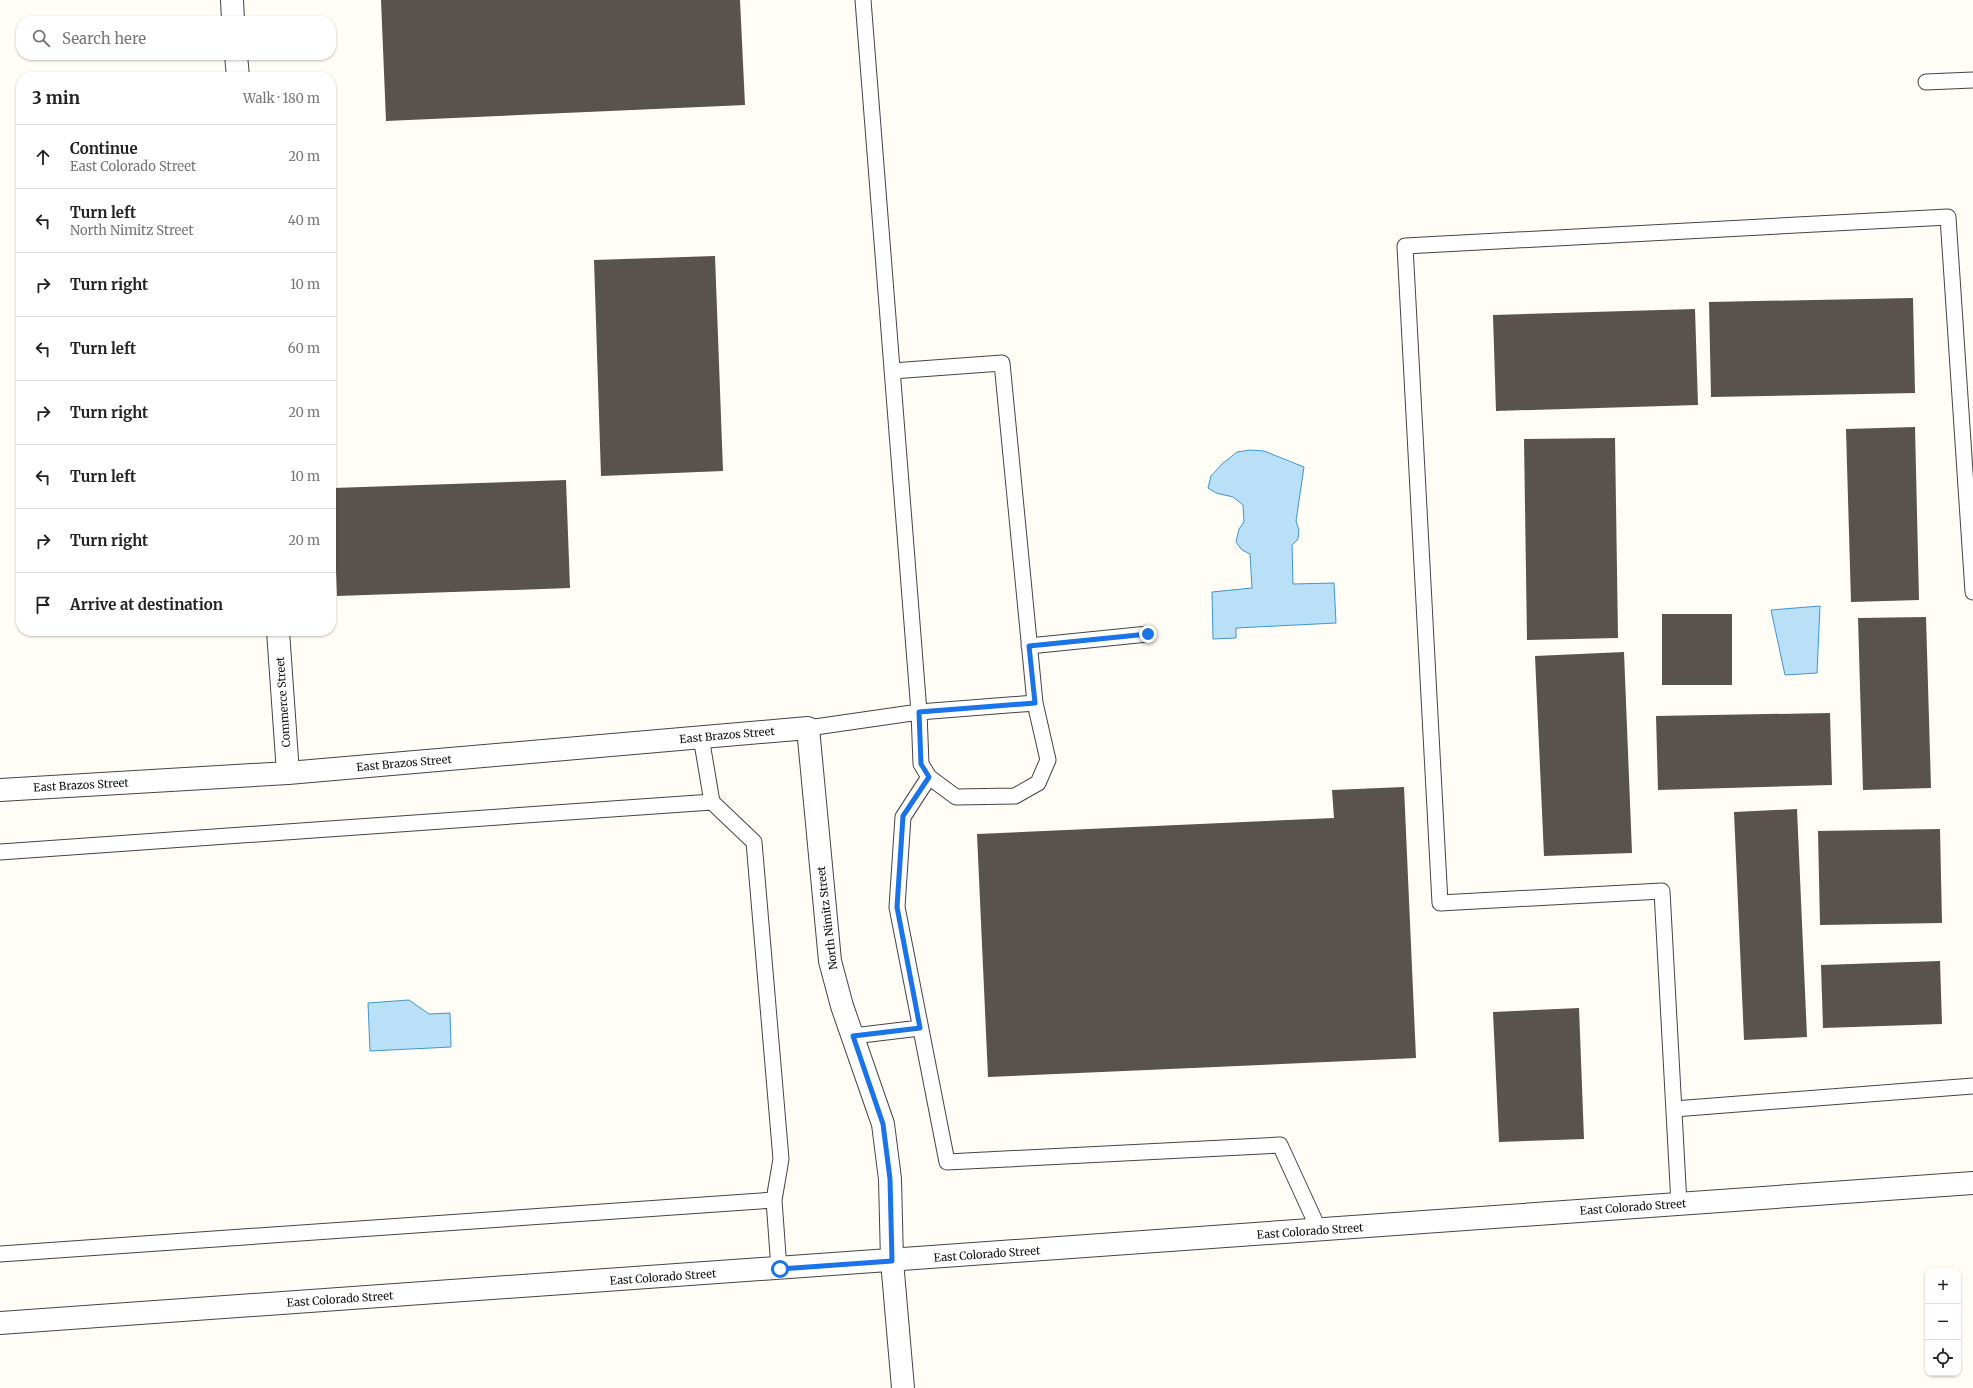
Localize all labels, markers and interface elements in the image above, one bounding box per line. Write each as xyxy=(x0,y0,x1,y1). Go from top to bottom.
search box xyxy=(16,16,336,60)
icon: search xyxy=(30,27,52,49)
text: Search here xyxy=(62,29,146,48)
text: 3 min xyxy=(32,87,80,109)
text: Walk · 180 m xyxy=(243,90,320,107)
text: Continue xyxy=(70,139,138,158)
icon: ahead xyxy=(32,146,54,168)
text: 20 m xyxy=(288,148,320,165)
text: East Colorado Street xyxy=(70,158,196,175)
text: Turn left xyxy=(70,203,136,222)
icon: left xyxy=(32,210,54,232)
text: 40 m xyxy=(288,212,320,229)
text: North Nimitz Street xyxy=(70,222,193,239)
icon: right xyxy=(32,274,54,296)
text: Turn right xyxy=(70,275,148,294)
text: 10 m xyxy=(290,276,320,293)
icon: left xyxy=(32,338,54,360)
text: Turn left xyxy=(70,339,136,358)
text: 60 m xyxy=(288,340,320,357)
icon: right xyxy=(32,402,54,424)
text: Turn right xyxy=(70,403,148,422)
text: 20 m xyxy=(288,404,320,421)
icon: left xyxy=(32,466,54,488)
text: Turn left xyxy=(70,467,136,486)
text: 10 m xyxy=(290,468,320,485)
icon: right xyxy=(32,530,54,552)
text: Turn right xyxy=(70,531,148,550)
text: 20 m xyxy=(288,532,320,549)
icon: arrive xyxy=(32,594,54,616)
text: Arrive at destination xyxy=(70,595,223,614)
route end xyxy=(1139,625,1157,643)
street label: Commerce Street xyxy=(273,655,293,748)
street label: East Brazos Street xyxy=(679,724,776,746)
street label: East Brazos Street xyxy=(356,752,453,774)
street label: East Brazos Street xyxy=(33,775,130,794)
street label: North Nimitz Street xyxy=(814,865,840,971)
street label: East Colorado Street xyxy=(1579,1196,1687,1218)
street label: East Colorado Street xyxy=(1256,1220,1364,1242)
street label: East Colorado Street xyxy=(933,1243,1041,1265)
route start xyxy=(771,1260,789,1278)
street label: East Colorado Street xyxy=(609,1266,717,1288)
map controls xyxy=(1925,1268,1961,1376)
button: + xyxy=(1925,1268,1961,1304)
street label: East Colorado Street xyxy=(286,1288,394,1310)
button: − xyxy=(1925,1304,1961,1340)
button: locate xyxy=(1925,1340,1961,1376)

